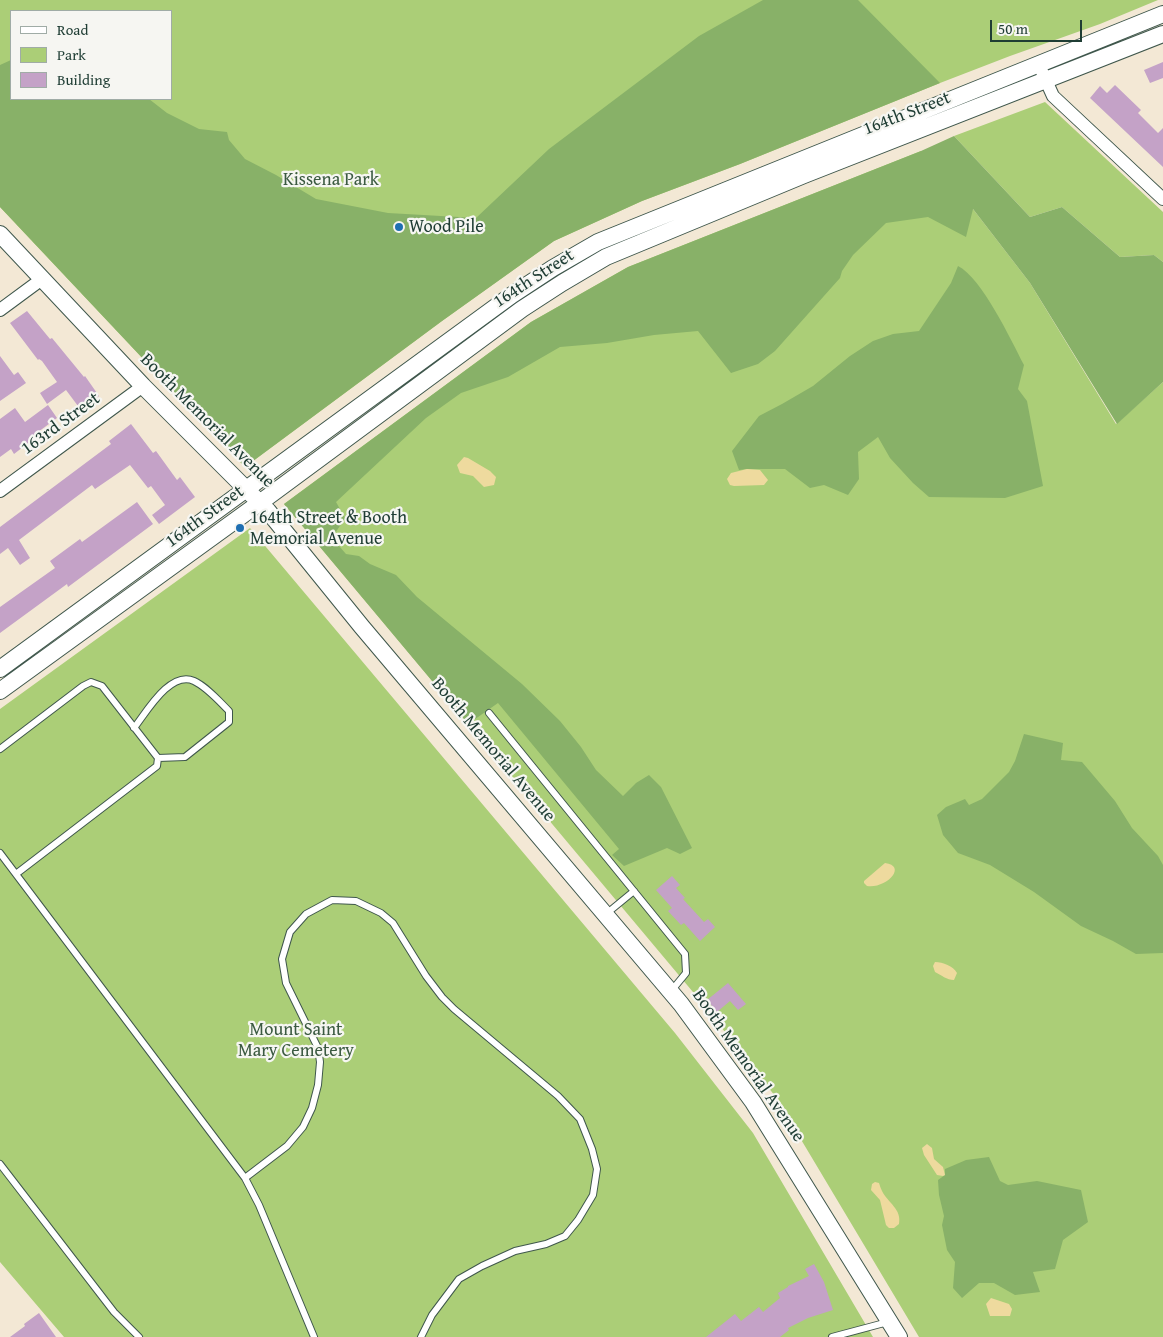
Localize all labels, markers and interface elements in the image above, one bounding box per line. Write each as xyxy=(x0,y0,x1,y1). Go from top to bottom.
legend xyxy=(10,10,172,100)
scale bar xyxy=(993,10,1086,42)
text: 50 m xyxy=(998,18,1028,39)
text: Road xyxy=(57,19,88,40)
text: Park xyxy=(57,44,86,65)
text: Building xyxy=(57,69,110,90)
street label: 164th Street xyxy=(860,87,954,141)
park label: Kissena Park xyxy=(283,169,379,191)
place label: Wood Pile xyxy=(409,216,484,238)
marker: Wood Pile xyxy=(393,221,405,233)
street label: 164th Street xyxy=(490,245,578,313)
street label: Booth Memorial Avenue xyxy=(135,349,279,493)
street label: 163rd Street xyxy=(17,388,105,460)
street label: 164th Street xyxy=(161,481,249,553)
place label: 164th Street & Booth Memorial Avenue xyxy=(250,507,407,550)
marker: 164th Street & Booth Memorial Avenue xyxy=(234,522,246,534)
street label: Booth Memorial Avenue xyxy=(426,674,560,826)
street label: Booth Memorial Avenue xyxy=(687,986,809,1146)
park label: Mount Saint Mary Cemetery xyxy=(238,1019,354,1062)

